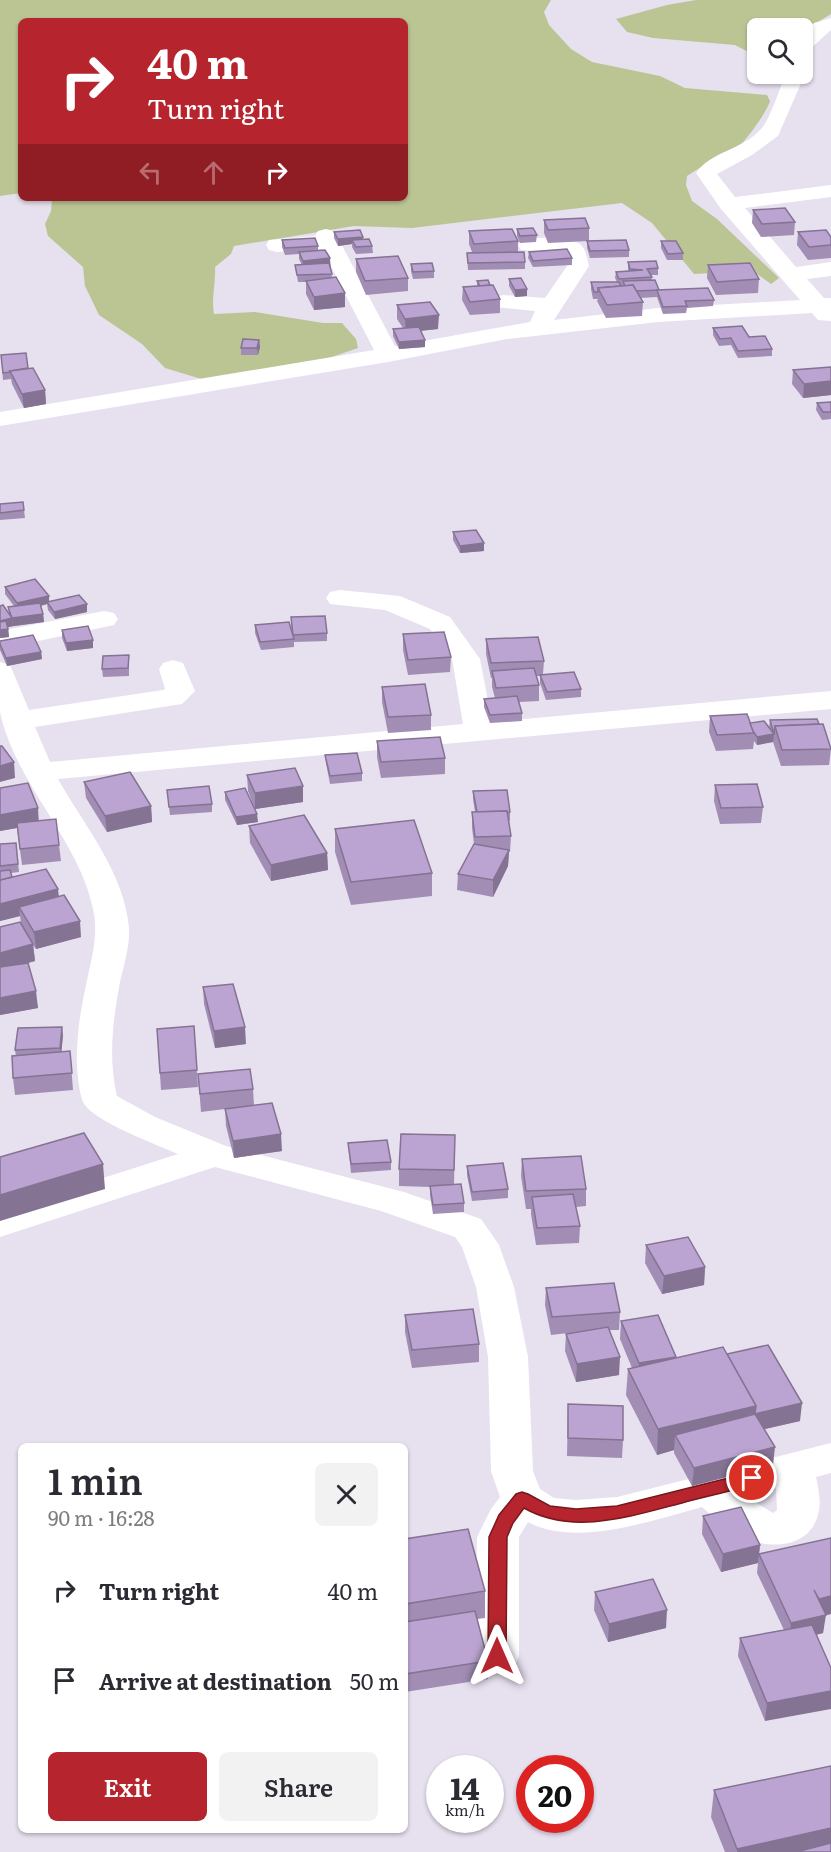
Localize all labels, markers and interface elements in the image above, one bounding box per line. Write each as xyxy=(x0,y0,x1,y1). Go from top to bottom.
map controls xyxy=(747,18,813,84)
button: search xyxy=(747,18,813,84)
text: 40 m xyxy=(147,30,248,92)
icon: right xyxy=(48,42,126,120)
text: Turn right xyxy=(147,87,284,127)
icon: left xyxy=(134,156,167,189)
icon: ahead xyxy=(197,156,230,189)
icon: right xyxy=(260,156,293,189)
pin xyxy=(726,1452,777,1503)
text: 1 min xyxy=(48,1453,143,1506)
icon: arrive xyxy=(735,1461,768,1494)
button: close xyxy=(315,1463,378,1526)
text: 90 m · 16:28 xyxy=(48,1502,155,1532)
icon: right xyxy=(48,1574,81,1607)
text: Turn right xyxy=(99,1574,219,1607)
text: 40 m xyxy=(327,1574,378,1607)
position arrow xyxy=(465,1624,529,1688)
icon: arrive xyxy=(48,1664,81,1697)
text: Arrive at destination xyxy=(99,1664,332,1697)
text: 50 m xyxy=(350,1664,399,1697)
button: Exit xyxy=(48,1752,207,1821)
button: Share xyxy=(219,1752,378,1821)
speed limit sign: 20 xyxy=(516,1755,594,1833)
text: 14 xyxy=(450,1765,480,1809)
text: km/h xyxy=(445,1798,485,1821)

